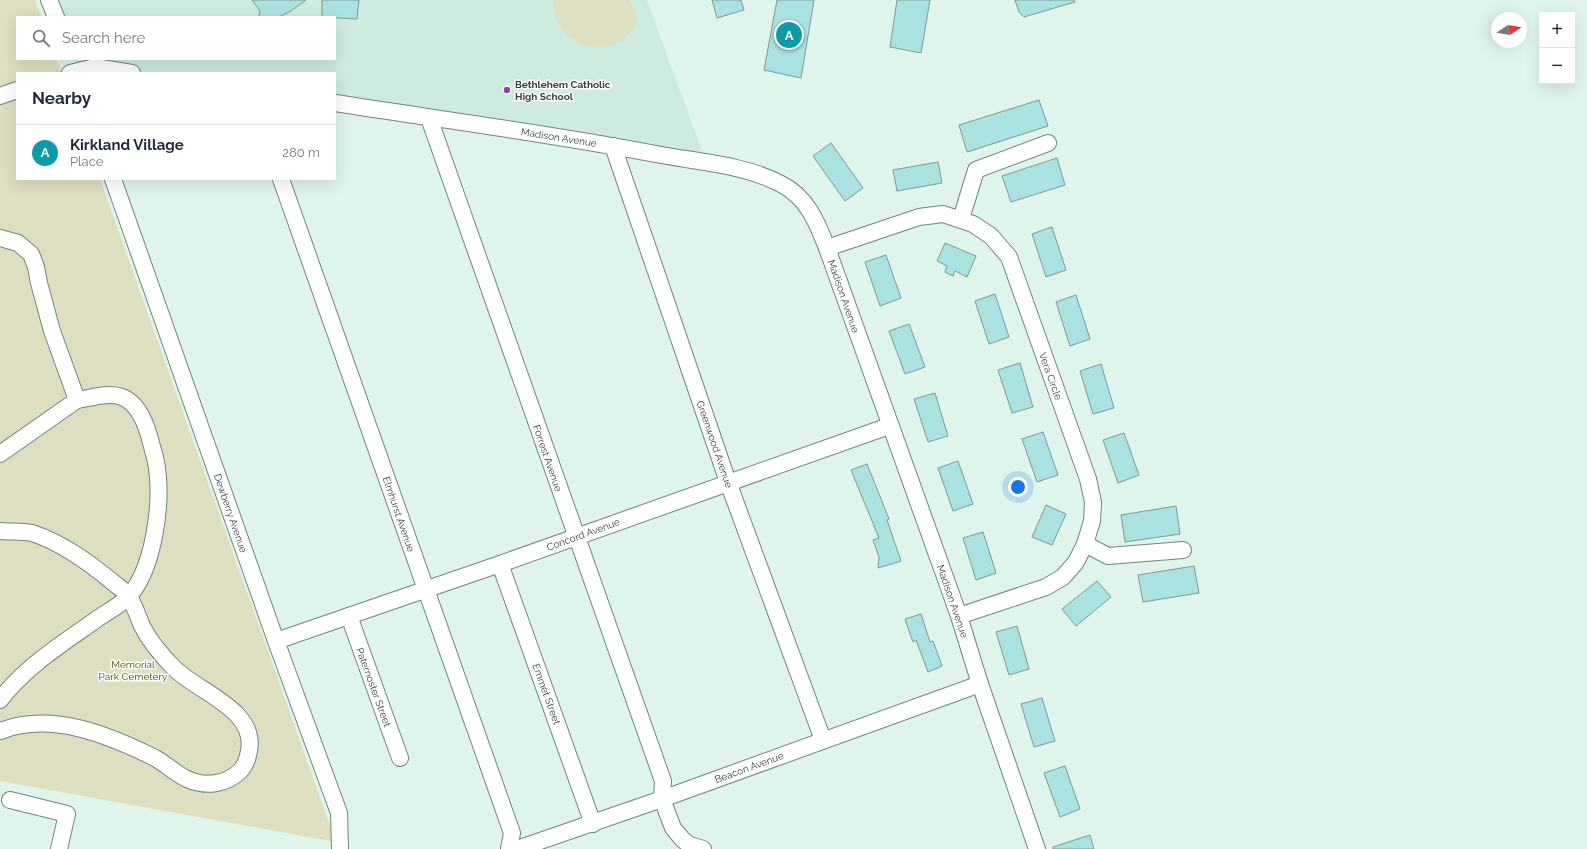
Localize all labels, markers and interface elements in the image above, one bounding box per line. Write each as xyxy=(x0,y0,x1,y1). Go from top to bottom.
north arrow xyxy=(1491,12,1527,48)
map controls xyxy=(1539,12,1575,84)
button: + xyxy=(1539,12,1575,48)
search box xyxy=(16,16,336,60)
pin: A xyxy=(776,20,802,50)
icon: search xyxy=(30,27,52,49)
text: Search here xyxy=(62,29,145,47)
button: − xyxy=(1539,48,1575,84)
place label: Bethlehem Catholic High School xyxy=(515,79,611,102)
marker: Bethlehem Catholic High School xyxy=(502,85,512,95)
text: Nearby xyxy=(32,88,91,108)
street label: Madison Avenue xyxy=(520,126,598,149)
text: Kirkland Village xyxy=(70,136,184,154)
text: A xyxy=(41,145,49,160)
text: 280 m xyxy=(282,145,320,160)
text: Place xyxy=(70,154,103,169)
street label: Madison Avenue xyxy=(826,258,861,334)
street label: Vera Circle xyxy=(1037,351,1064,402)
street label: Greenwood Avenue xyxy=(694,399,735,489)
street label: Forrest Avenue xyxy=(531,423,564,493)
street label: Dewberry Avenue xyxy=(212,472,249,554)
street label: Elmhurst Avenue xyxy=(381,475,417,553)
your location xyxy=(1008,477,1028,497)
street label: Concord Avenue xyxy=(545,516,621,553)
street label: Madison Avenue xyxy=(935,563,970,639)
street label: Paternoster Street xyxy=(354,646,393,729)
park label: Memorial Park Cemetery xyxy=(99,659,168,682)
street label: Emmet Street xyxy=(530,662,563,727)
street label: Beacon Avenue xyxy=(713,750,785,785)

